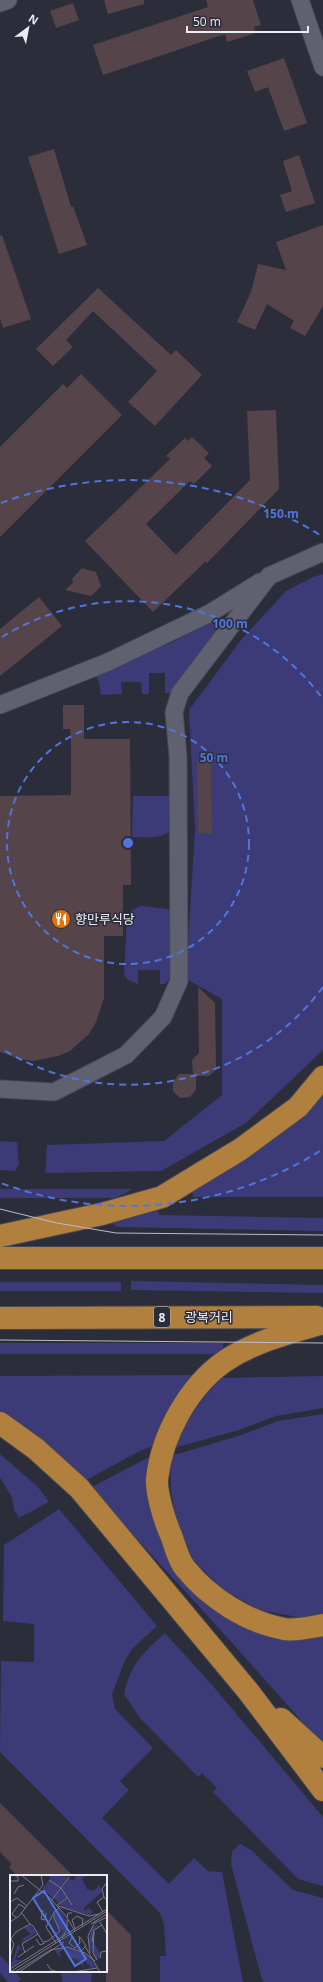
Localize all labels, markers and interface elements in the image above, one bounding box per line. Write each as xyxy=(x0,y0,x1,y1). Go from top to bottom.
north arrow xyxy=(8,8,48,48)
scale bar xyxy=(187,8,308,34)
text: N xyxy=(26,10,41,28)
text: 50 m xyxy=(193,13,221,30)
text: 150 m xyxy=(263,505,299,522)
text: 100 m xyxy=(212,615,248,632)
text: 50 m xyxy=(200,749,228,766)
centre of rings xyxy=(121,836,135,850)
restaurant icon: 향만루식당 xyxy=(50,908,72,930)
place label: 향만루식당 xyxy=(75,910,135,928)
road number: 8 xyxy=(154,1307,170,1327)
street label: 광복거리 xyxy=(185,1308,233,1326)
inset map xyxy=(10,1875,107,1972)

